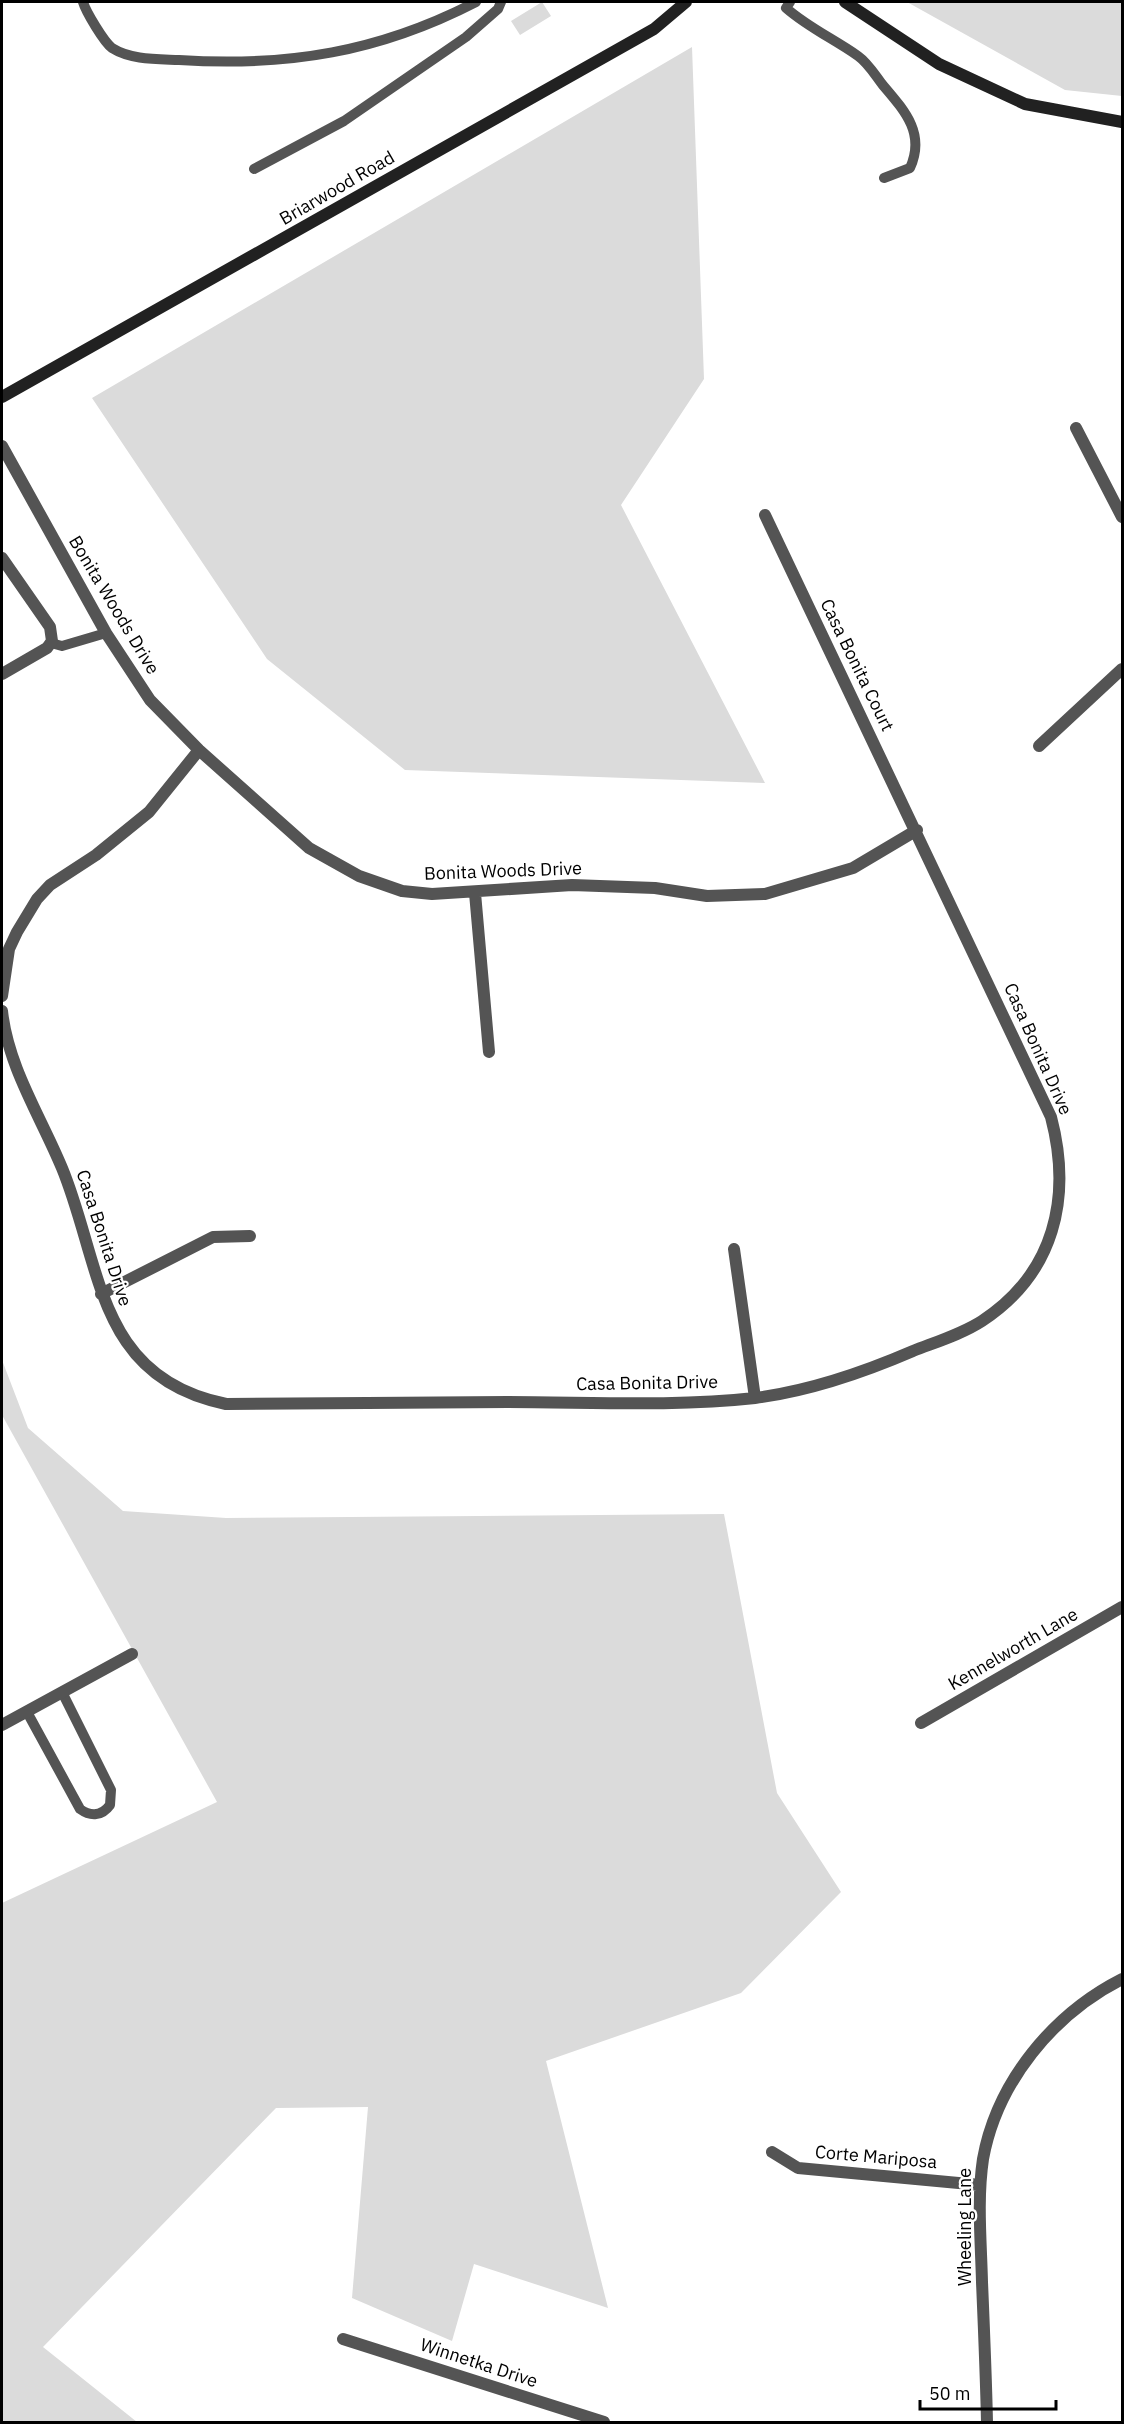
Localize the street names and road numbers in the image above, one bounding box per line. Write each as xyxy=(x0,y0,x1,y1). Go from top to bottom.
street label: Briarwood Road xyxy=(275,145,398,230)
street label: Bonita Woods Drive xyxy=(64,531,165,678)
street label: Casa Bonita Court xyxy=(815,595,899,735)
street label: Bonita Woods Drive xyxy=(424,856,582,885)
street label: Casa Bonita Drive xyxy=(999,979,1078,1118)
street label: Casa Bonita Drive xyxy=(72,1167,137,1309)
street label: Casa Bonita Drive xyxy=(576,1370,718,1395)
street label: Kennelworth Lane xyxy=(944,1602,1082,1695)
street label: Corte Mariposa xyxy=(814,2140,938,2173)
street label: Wheeling Lane xyxy=(953,2168,976,2286)
street label: Winnetka Drive xyxy=(417,2333,541,2392)

